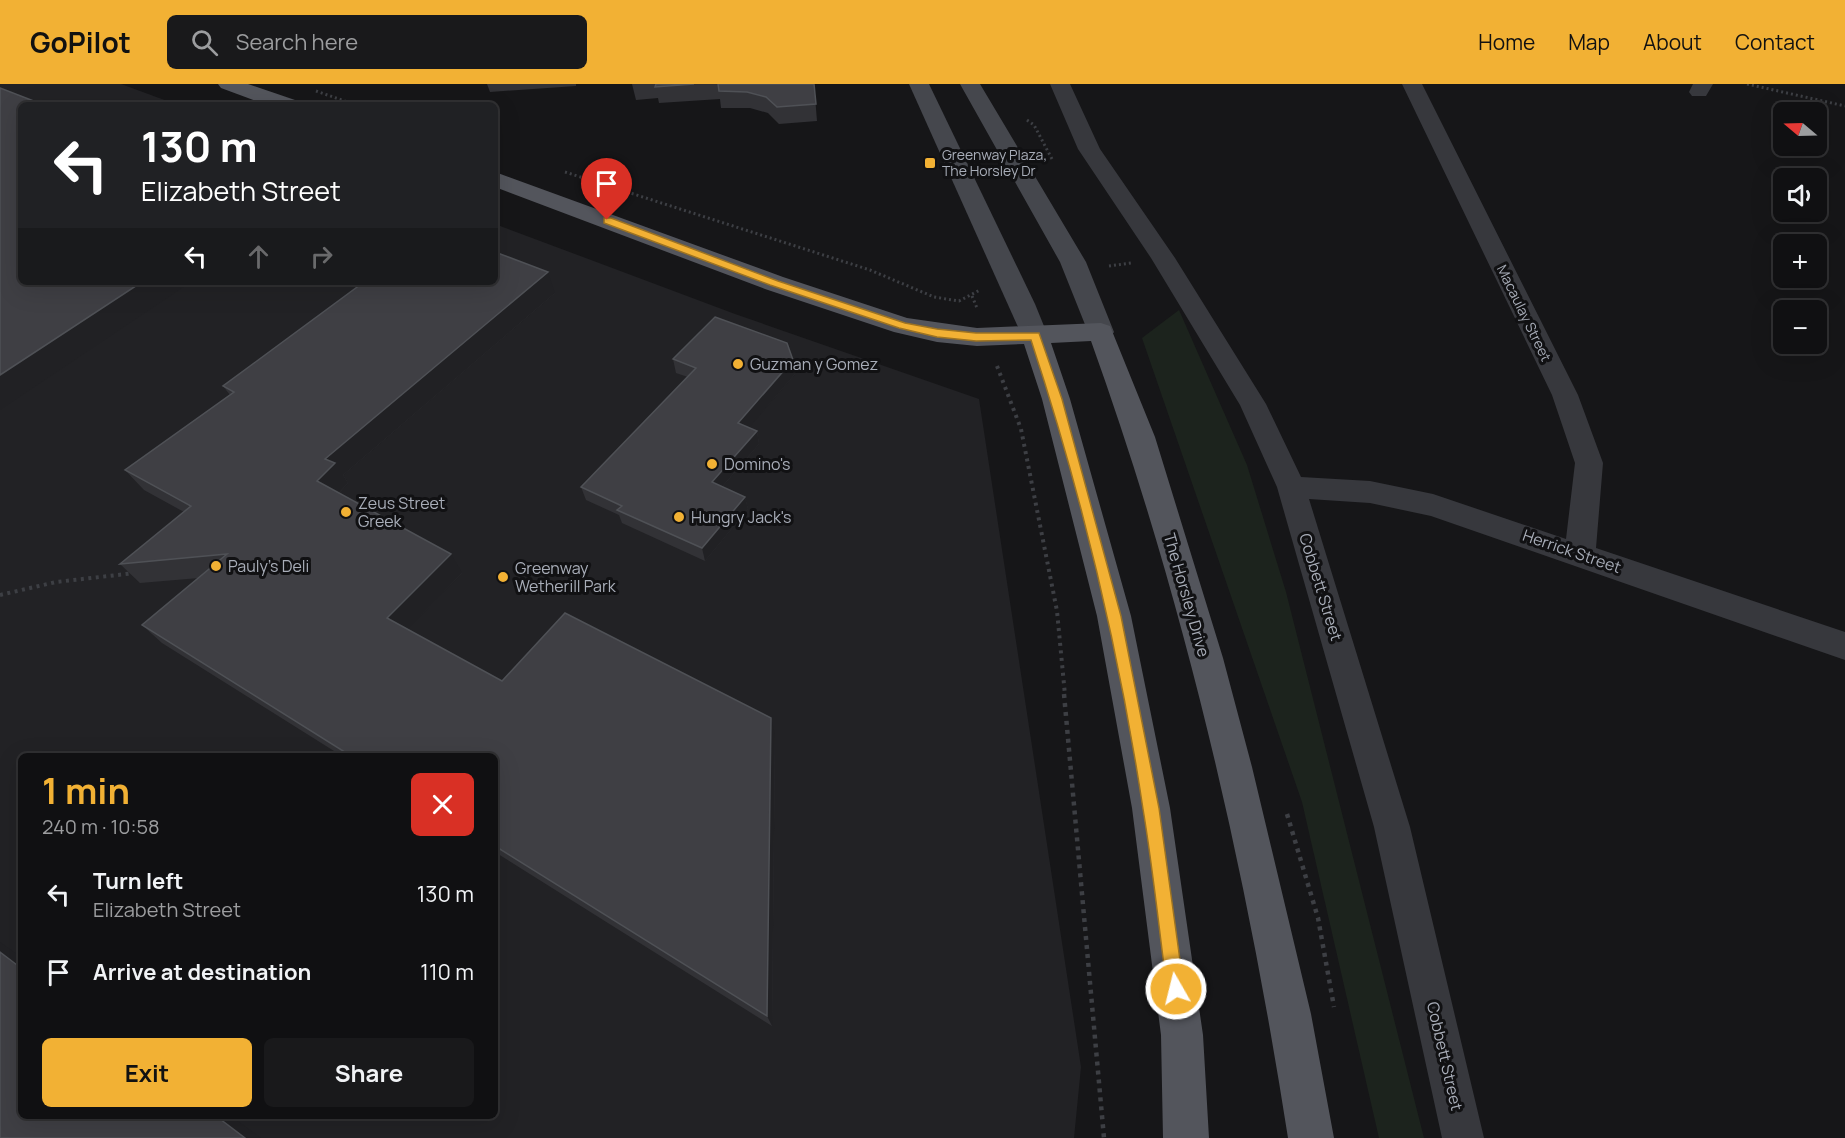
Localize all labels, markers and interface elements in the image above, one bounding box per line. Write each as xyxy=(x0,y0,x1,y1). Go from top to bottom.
search box xyxy=(167,15,587,69)
text: GoPilot xyxy=(30,23,131,61)
icon: search xyxy=(188,26,221,59)
text: Search here xyxy=(236,27,358,57)
text: Home xyxy=(1478,28,1535,56)
text: Map xyxy=(1568,28,1610,56)
text: About xyxy=(1643,28,1702,56)
text: Contact xyxy=(1735,28,1815,56)
north arrow xyxy=(1773,102,1827,156)
map controls xyxy=(1773,102,1827,354)
text: 130 m xyxy=(141,117,258,175)
icon: left xyxy=(42,126,120,204)
place label: Greenway Plaza, The Horsley Dr xyxy=(942,145,1047,180)
marker: Greenway Plaza, The Horsley Dr xyxy=(923,156,937,170)
pin xyxy=(581,158,632,220)
icon: arrive xyxy=(590,167,623,200)
button: sound xyxy=(1773,168,1827,222)
text: Elizabeth Street xyxy=(141,172,341,209)
button: + xyxy=(1773,234,1827,288)
icon: left xyxy=(179,240,212,273)
icon: ahead xyxy=(242,240,275,273)
icon: right xyxy=(305,240,338,273)
street label: Macaulay Street xyxy=(1493,261,1556,365)
button: − xyxy=(1773,300,1827,354)
place label: Guzman y Gomez xyxy=(750,353,878,375)
marker: Guzman y Gomez xyxy=(731,357,745,371)
place label: Domino's xyxy=(724,453,790,475)
marker: Domino's xyxy=(705,457,719,471)
place label: Zeus Street Greek xyxy=(358,492,445,532)
marker: Zeus Street Greek xyxy=(339,505,353,519)
place label: Hungry Jack's xyxy=(691,506,791,528)
marker: Hungry Jack's xyxy=(672,510,686,524)
street label: Herrick Street xyxy=(1520,524,1624,578)
street label: The Horsley Drive xyxy=(1159,531,1215,659)
street label: Cobbett Street xyxy=(1294,531,1348,643)
place label: Pauly's Deli xyxy=(228,555,309,577)
place label: Greenway Wetherill Park xyxy=(515,557,617,597)
marker: Pauly's Deli xyxy=(209,559,223,573)
marker: Greenway Wetherill Park xyxy=(496,570,510,584)
text: 1 min xyxy=(42,766,130,815)
button: close xyxy=(411,773,474,836)
text: 240 m · 10:58 xyxy=(42,813,160,840)
text: Turn left xyxy=(93,866,183,896)
icon: left xyxy=(42,878,75,911)
text: 130 m xyxy=(417,879,474,909)
text: Elizabeth Street xyxy=(93,896,241,923)
icon: arrive xyxy=(42,956,75,989)
text: Arrive at destination xyxy=(93,957,311,987)
text: 110 m xyxy=(420,957,474,987)
position arrow xyxy=(1144,957,1208,1021)
street label: Cobbett Street xyxy=(1422,999,1468,1113)
button: Exit xyxy=(42,1038,252,1107)
button: Share xyxy=(264,1038,474,1107)

